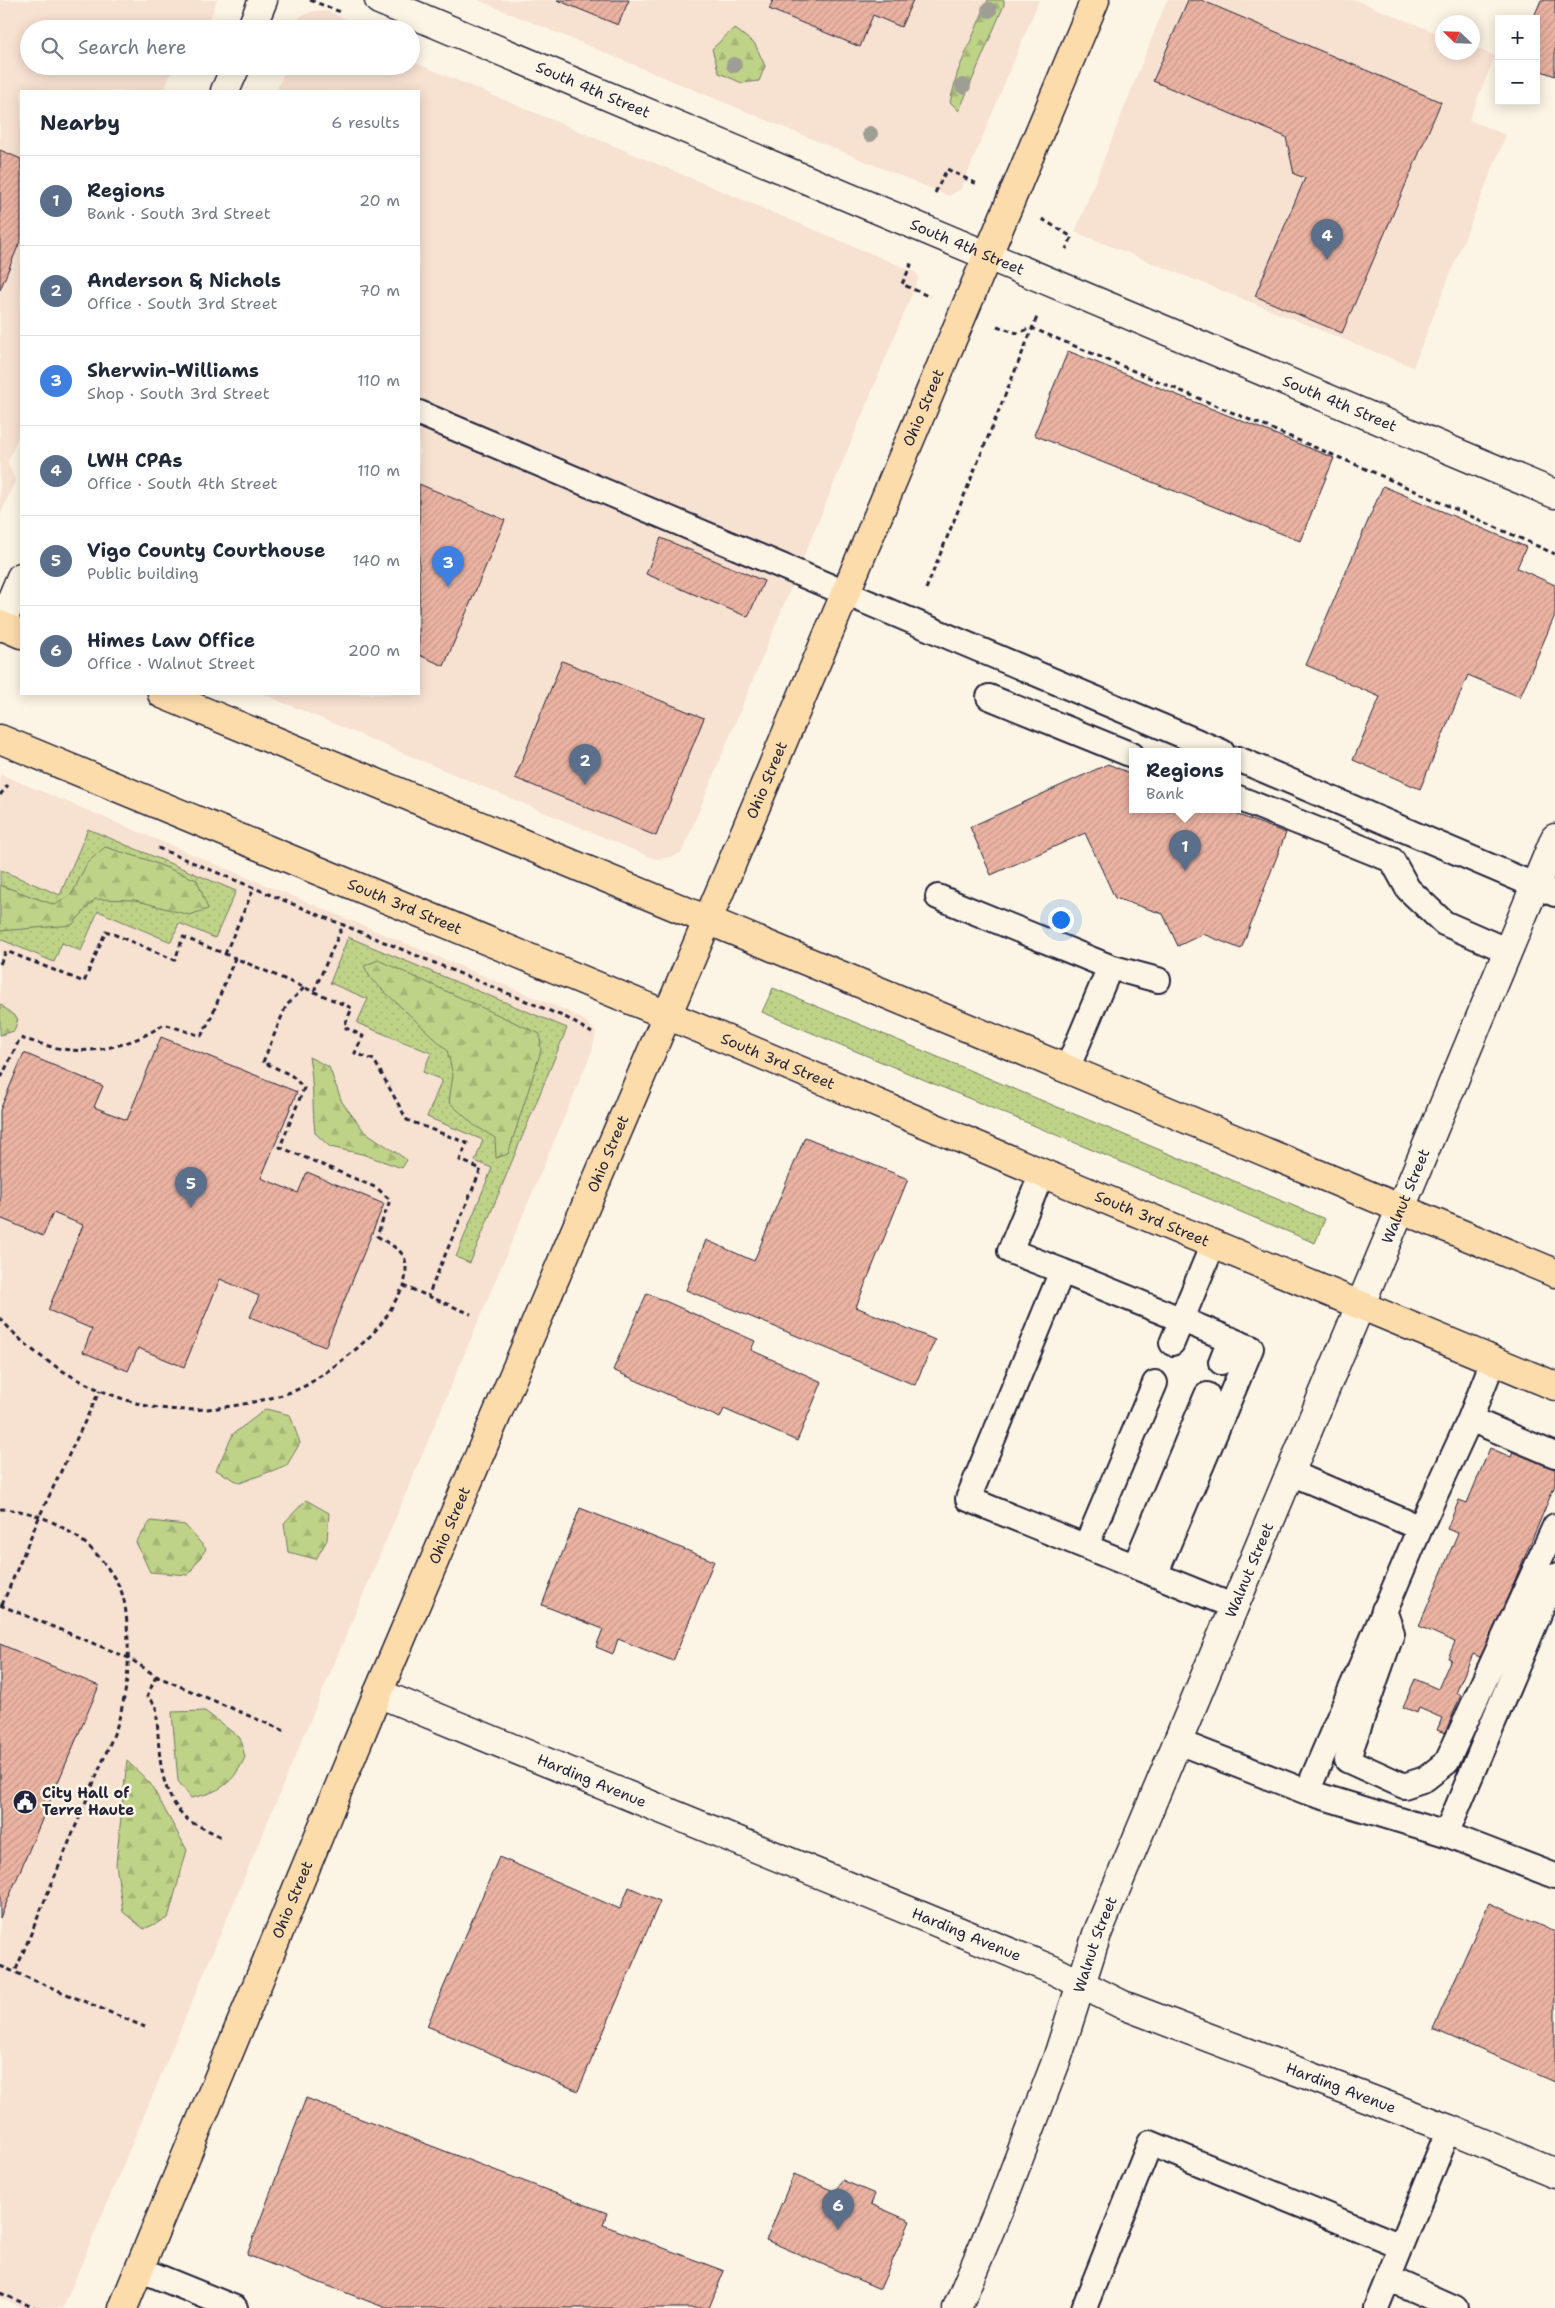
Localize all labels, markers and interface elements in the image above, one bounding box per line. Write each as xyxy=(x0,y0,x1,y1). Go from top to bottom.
north arrow xyxy=(1435,15,1480,60)
map controls xyxy=(1495,15,1540,105)
button: + xyxy=(1495,15,1540,60)
search box xyxy=(20,20,420,75)
icon: search xyxy=(38,34,66,62)
text: Search here xyxy=(78,35,187,60)
street label: South 4th Street xyxy=(533,57,653,123)
button: − xyxy=(1495,60,1540,105)
text: Nearby xyxy=(40,109,120,137)
text: 6 results xyxy=(331,112,400,133)
text: Regions xyxy=(87,178,165,203)
text: 1 xyxy=(52,190,60,211)
text: 20 m xyxy=(359,190,400,211)
text: Bank · South 3rd Street xyxy=(87,203,271,224)
street label: South 4th Street xyxy=(907,214,1027,280)
pin: 4 xyxy=(1311,219,1343,260)
text: Anderson & Nichols xyxy=(87,268,281,293)
text: 2 xyxy=(50,280,62,301)
text: 70 m xyxy=(359,280,400,301)
text: Office · South 3rd Street xyxy=(87,293,278,314)
text: Sherwin-Williams xyxy=(87,358,259,383)
street label: Ohio Street xyxy=(898,366,949,450)
text: 3 xyxy=(50,370,62,391)
text: 110 m xyxy=(357,370,400,391)
street label: South 4th Street xyxy=(1280,371,1400,436)
text: Shop · South 3rd Street xyxy=(87,383,270,404)
text: LWH CPAs xyxy=(87,448,183,473)
text: 4 xyxy=(50,460,62,481)
text: 110 m xyxy=(357,460,400,481)
text: Office · South 4th Street xyxy=(87,473,278,494)
text: Vigo County Courthouse xyxy=(87,538,325,563)
pin: 3 xyxy=(432,546,464,587)
text: 5 xyxy=(51,550,61,571)
text: 140 m xyxy=(353,550,400,571)
text: Public building xyxy=(87,563,199,584)
text: Himes Law Office xyxy=(87,628,255,653)
text: 6 xyxy=(50,640,62,661)
text: 200 m xyxy=(348,640,400,661)
text: Office · Walnut Street xyxy=(87,653,255,674)
street label: Ohio Street xyxy=(742,738,792,822)
pin: 2 xyxy=(569,744,601,785)
popup xyxy=(1129,748,1241,813)
text: Regions xyxy=(1146,758,1224,783)
text: Bank xyxy=(1146,783,1184,804)
pin: 1 xyxy=(1169,830,1201,871)
street label: South 3rd Street xyxy=(345,874,465,939)
your location xyxy=(1048,907,1074,933)
street label: South 3rd Street xyxy=(718,1028,838,1094)
street label: Ohio Street xyxy=(583,1112,633,1196)
street label: Walnut Street xyxy=(1377,1146,1434,1247)
pin: 5 xyxy=(175,1167,207,1208)
street label: South 3rd Street xyxy=(1092,1186,1212,1251)
street label: Ohio Street xyxy=(424,1484,475,1567)
street label: Walnut Street xyxy=(1221,1520,1278,1621)
street label: Harding Avenue xyxy=(534,1749,649,1812)
place label: City Hall of Terre Haute xyxy=(42,1783,134,1820)
public building icon: City Hall of Terre Haute xyxy=(12,1789,38,1815)
street label: Ohio Street xyxy=(267,1858,317,1942)
street label: Walnut Street xyxy=(1069,1893,1122,1995)
street label: Harding Avenue xyxy=(909,1903,1024,1966)
street label: Harding Avenue xyxy=(1283,2058,1399,2118)
pin: 6 xyxy=(822,2189,854,2230)

